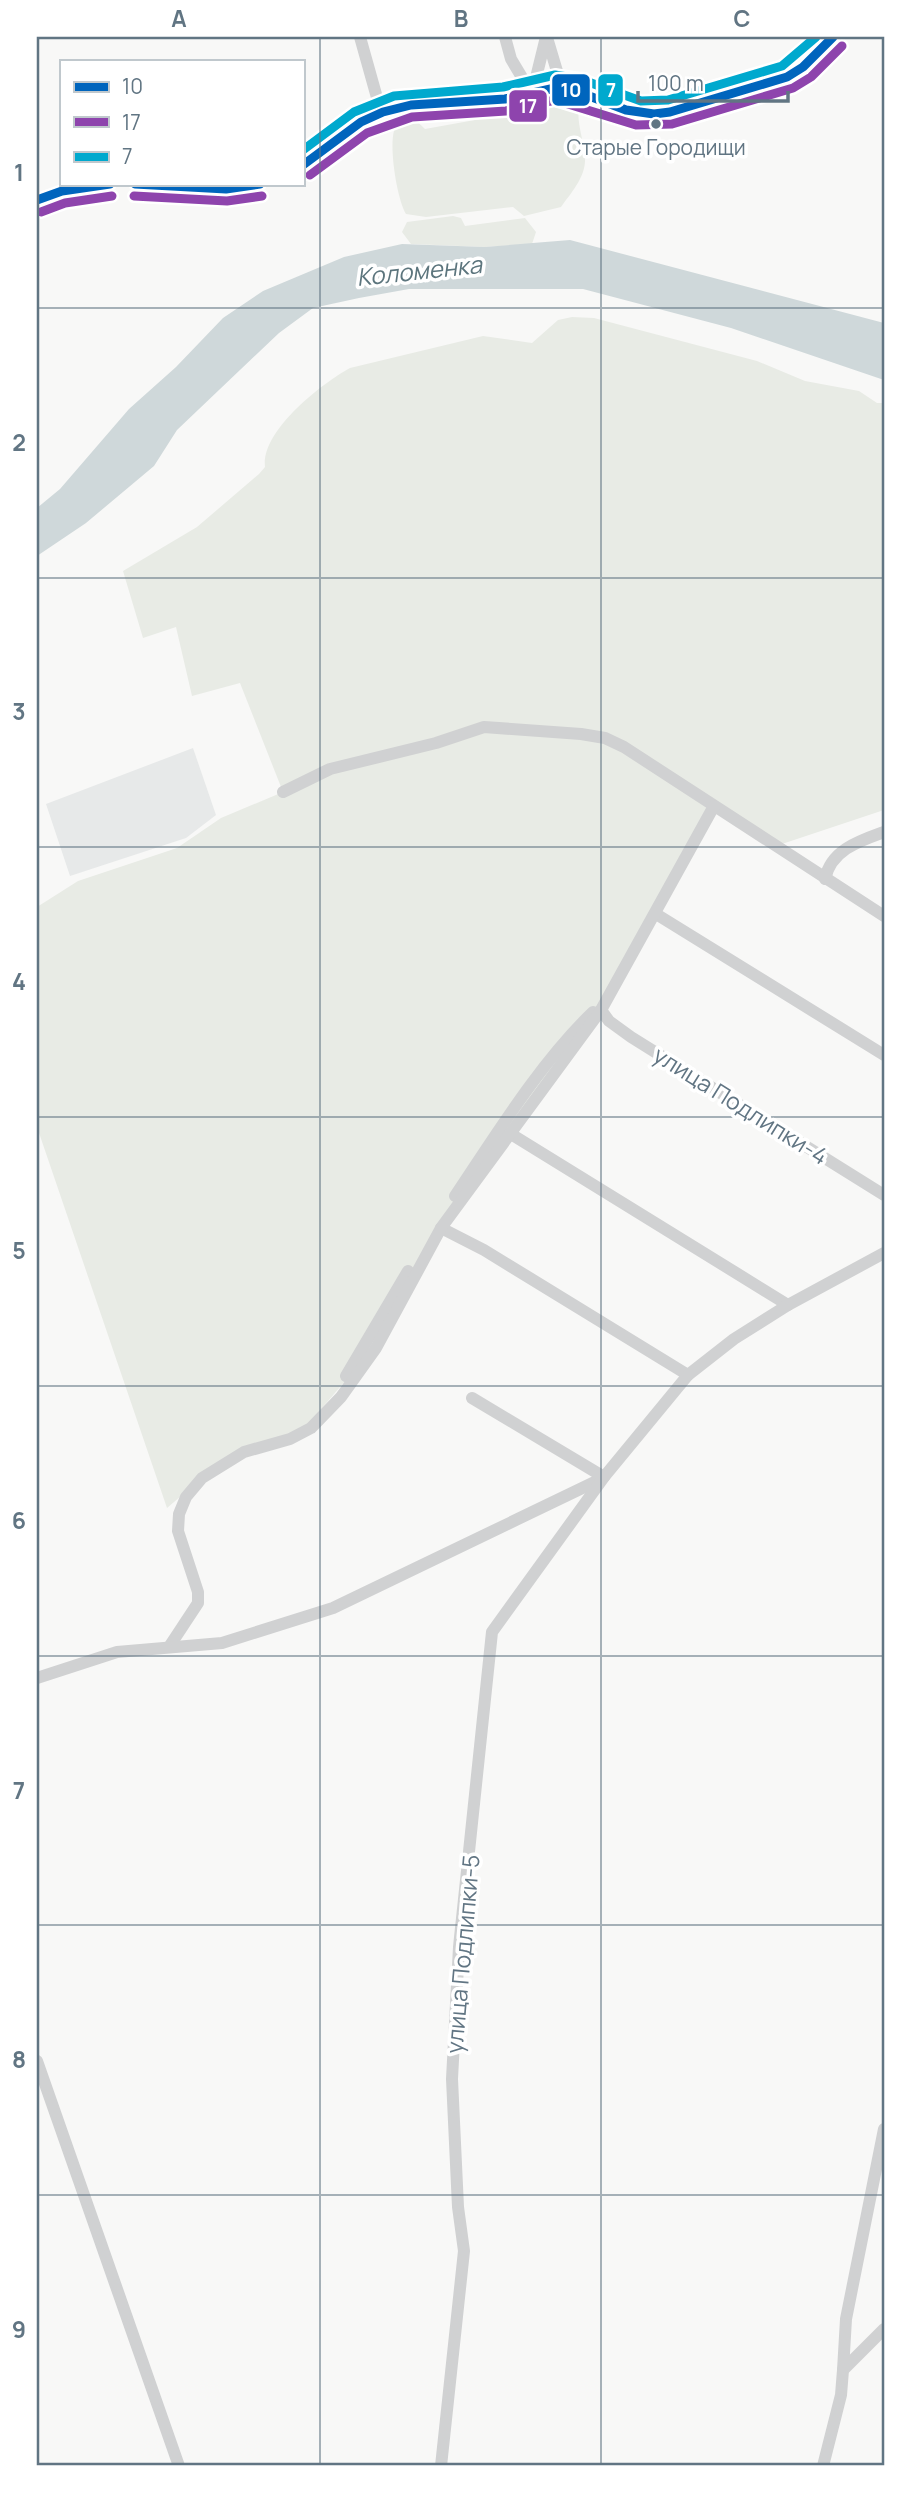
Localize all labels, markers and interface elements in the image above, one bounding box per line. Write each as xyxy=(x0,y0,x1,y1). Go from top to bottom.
text: A xyxy=(171,2,187,34)
text: B xyxy=(454,2,468,34)
text: C xyxy=(734,2,751,34)
legend xyxy=(60,60,304,186)
scale bar xyxy=(638,60,788,104)
text: 100 m xyxy=(648,69,704,97)
text: 10 xyxy=(122,72,143,100)
line badge: 10 xyxy=(551,73,591,107)
line badge: 7 xyxy=(597,73,624,107)
text: 10 xyxy=(561,77,581,103)
text: 7 xyxy=(606,77,616,103)
line badge: 17 xyxy=(508,89,548,123)
text: 17 xyxy=(519,93,537,119)
text: 17 xyxy=(122,108,141,136)
marker: Старые Городищи xyxy=(649,117,663,131)
place label: Старые Городищи xyxy=(566,133,746,161)
text: 7 xyxy=(122,142,133,170)
text: 1 xyxy=(14,156,24,188)
water label: Коломенка xyxy=(355,247,485,293)
text: 2 xyxy=(12,426,26,458)
text: 3 xyxy=(12,695,26,727)
text: 4 xyxy=(12,965,26,997)
street label: улица Подлипки-4 xyxy=(648,1038,834,1172)
text: 5 xyxy=(12,1234,26,1266)
text: 6 xyxy=(12,1504,26,1536)
text: 7 xyxy=(13,1774,25,1806)
street label: улица Подлипки-5 xyxy=(437,1853,487,2055)
text: 8 xyxy=(12,2043,26,2075)
text: 9 xyxy=(12,2313,26,2345)

